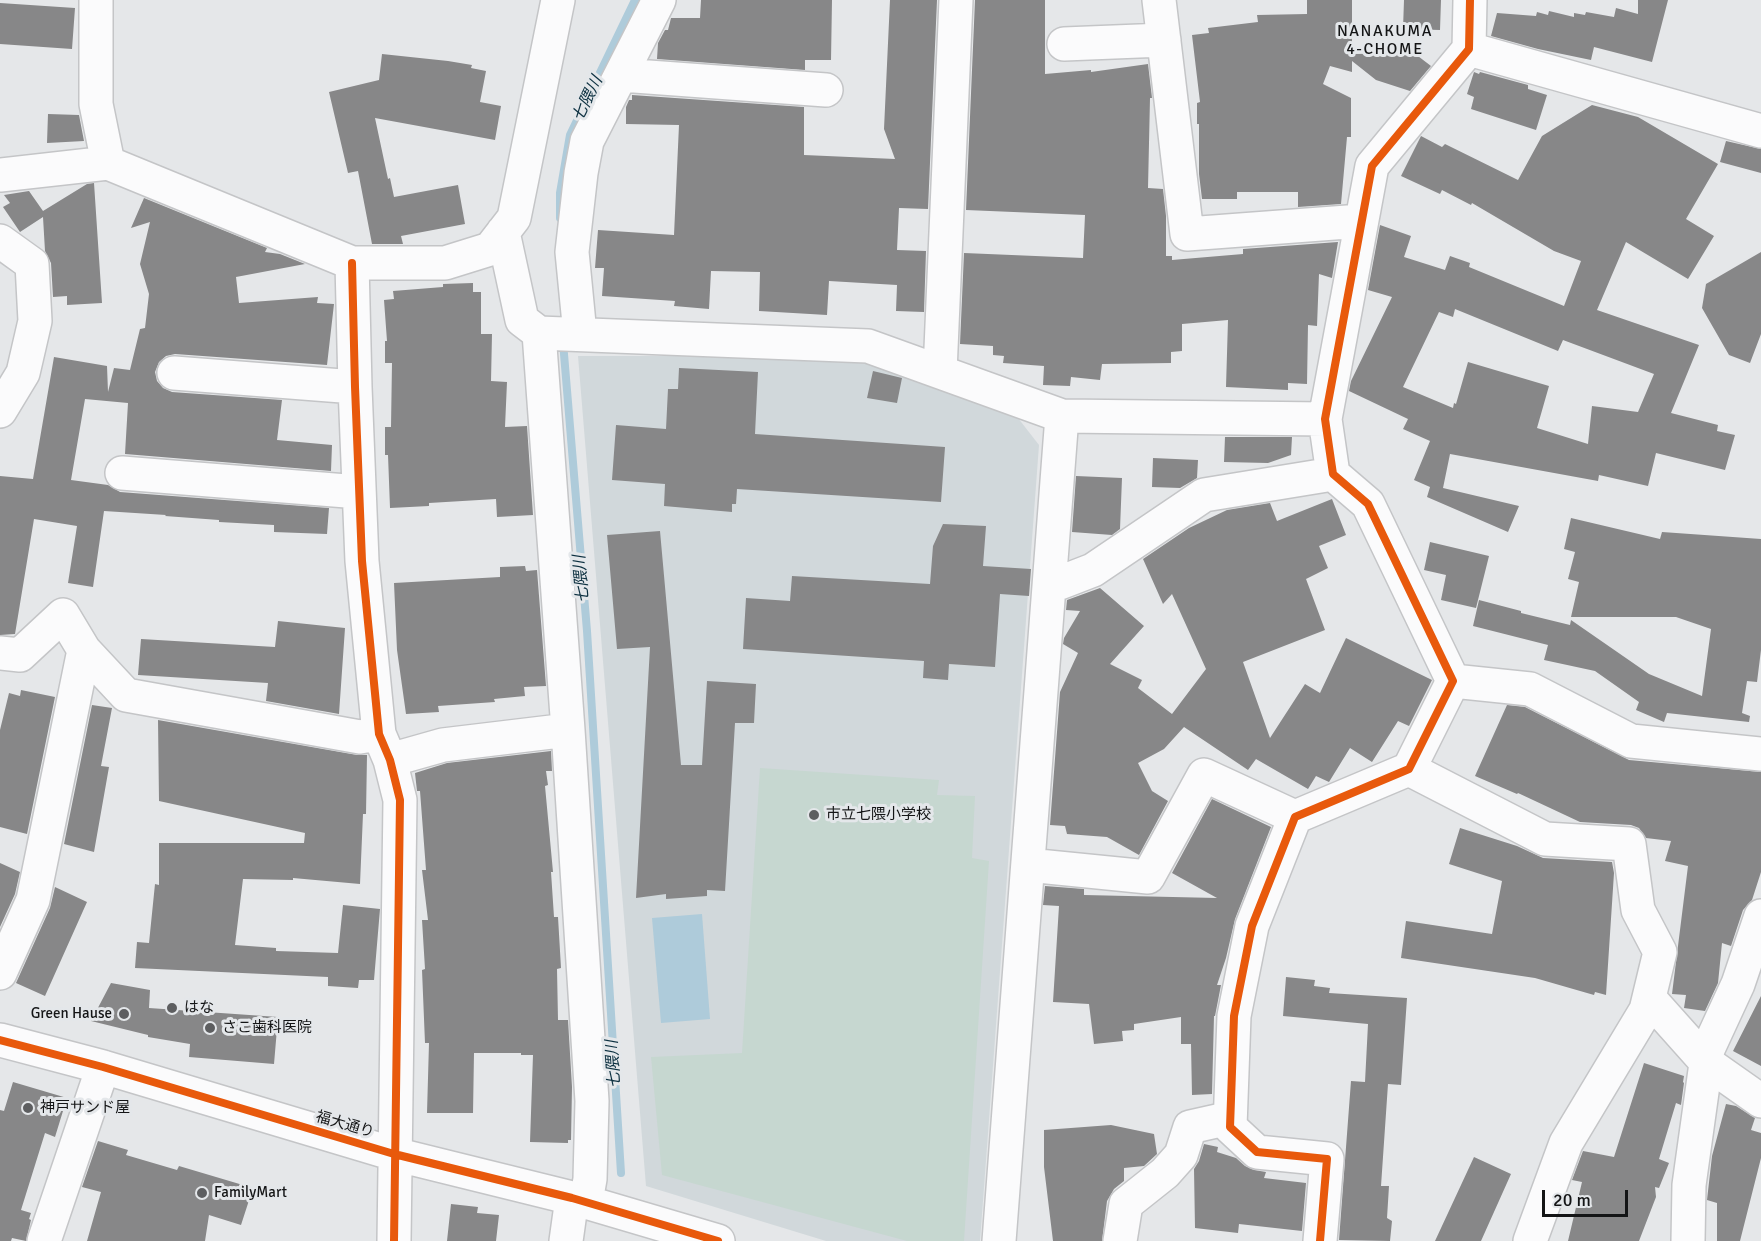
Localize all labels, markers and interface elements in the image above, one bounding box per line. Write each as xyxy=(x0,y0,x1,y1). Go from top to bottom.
district label: NANAKUMA 4-CHOME xyxy=(1337,22,1433,60)
water label: 七隈川 xyxy=(569,73,607,125)
water label: 七隈川 xyxy=(570,554,594,604)
place label: 市立七隈小学校 xyxy=(826,806,931,824)
marker: 市立七隈小学校 xyxy=(807,808,821,822)
place label: はな xyxy=(184,999,214,1017)
marker: はな xyxy=(165,1001,179,1015)
place label: Green Hause xyxy=(31,1005,112,1023)
marker: Green Hause xyxy=(117,1007,131,1021)
place label: さこ歯科医院 xyxy=(222,1019,312,1037)
marker: さこ歯科医院 xyxy=(203,1021,217,1035)
water label: 七隈川 xyxy=(603,1039,625,1089)
place label: 神戸サンド屋 xyxy=(40,1099,130,1117)
marker: 神戸サンド屋 xyxy=(21,1101,35,1115)
street label: 福大通り xyxy=(314,1108,376,1142)
scale bar xyxy=(1545,1178,1630,1216)
place label: FamilyMart xyxy=(214,1184,287,1202)
marker: FamilyMart xyxy=(195,1186,209,1200)
text: 20 m xyxy=(1553,1189,1591,1211)

